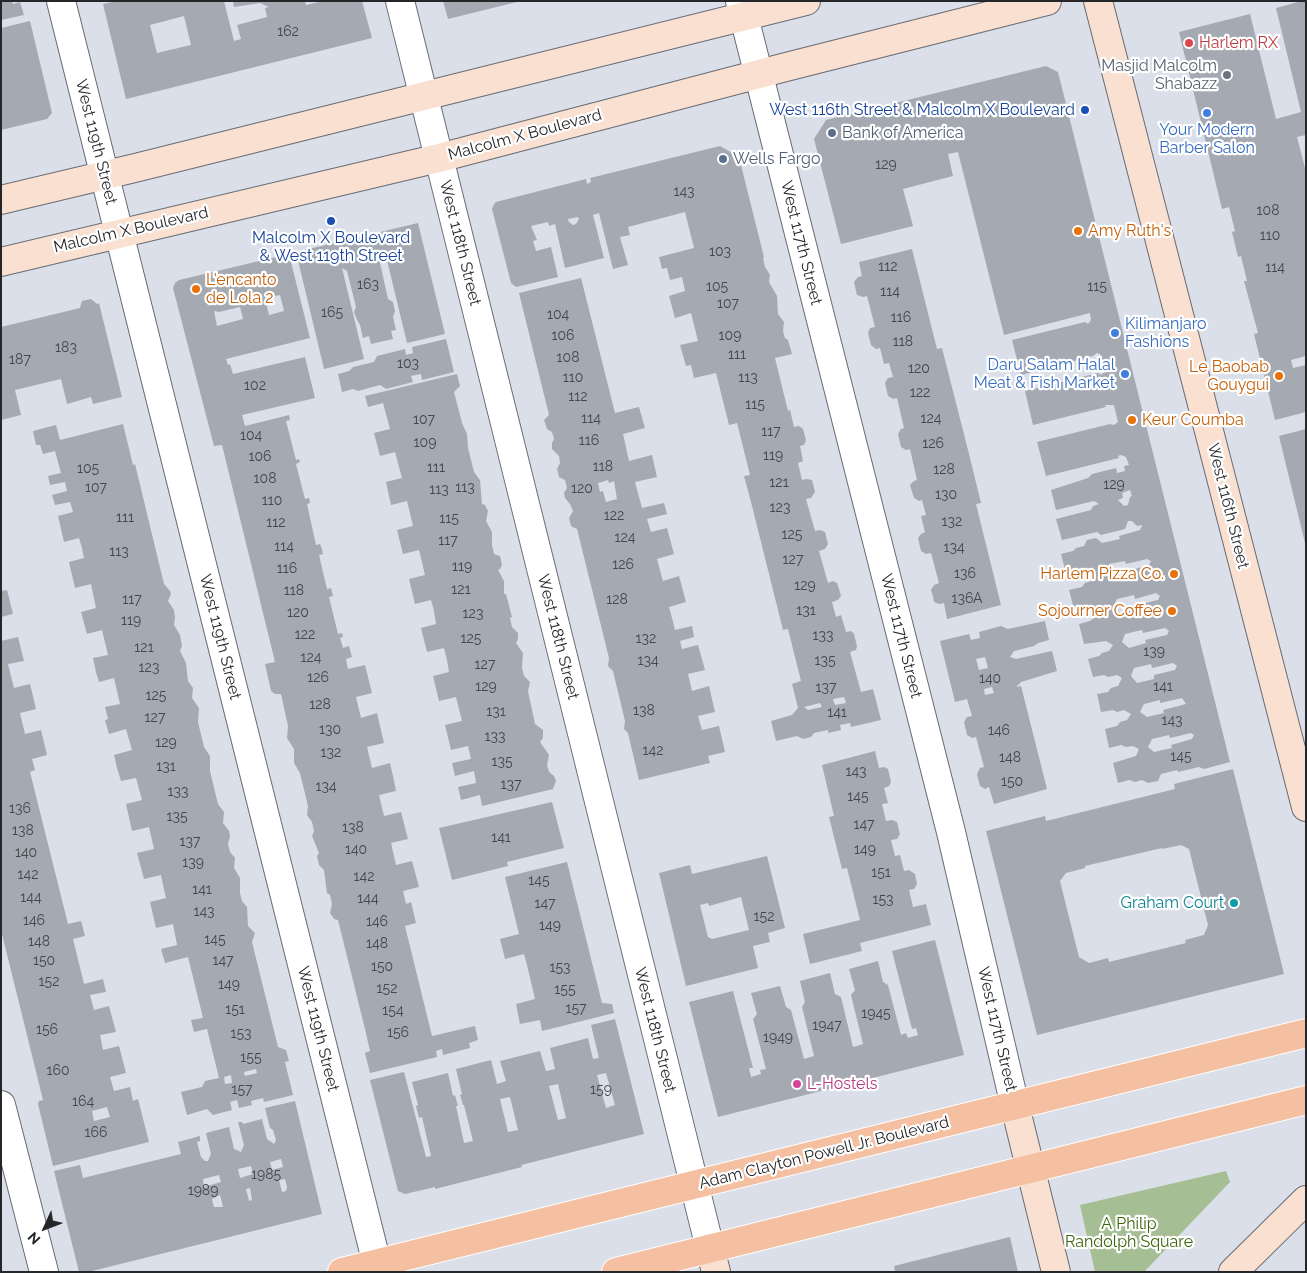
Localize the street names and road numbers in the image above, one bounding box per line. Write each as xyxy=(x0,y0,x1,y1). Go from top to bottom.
street label: West 119th Street xyxy=(71,77,121,207)
street label: Malcolm X Boulevard xyxy=(446,105,604,165)
street label: West 118th Street xyxy=(435,178,485,308)
street label: West 117th Street xyxy=(776,179,826,307)
street label: Malcolm X Boulevard xyxy=(52,203,210,257)
street label: West 116th Street xyxy=(1203,441,1253,571)
street label: West 119th Street xyxy=(195,572,245,702)
street label: West 118th Street xyxy=(533,572,583,702)
street label: West 117th Street xyxy=(876,572,926,700)
street label: West 119th Street xyxy=(293,964,343,1094)
street label: West 118th Street xyxy=(630,965,680,1095)
street label: West 117th Street xyxy=(973,965,1021,1093)
street label: Adam Clayton Powell Jr. Boulevard xyxy=(697,1113,951,1193)

